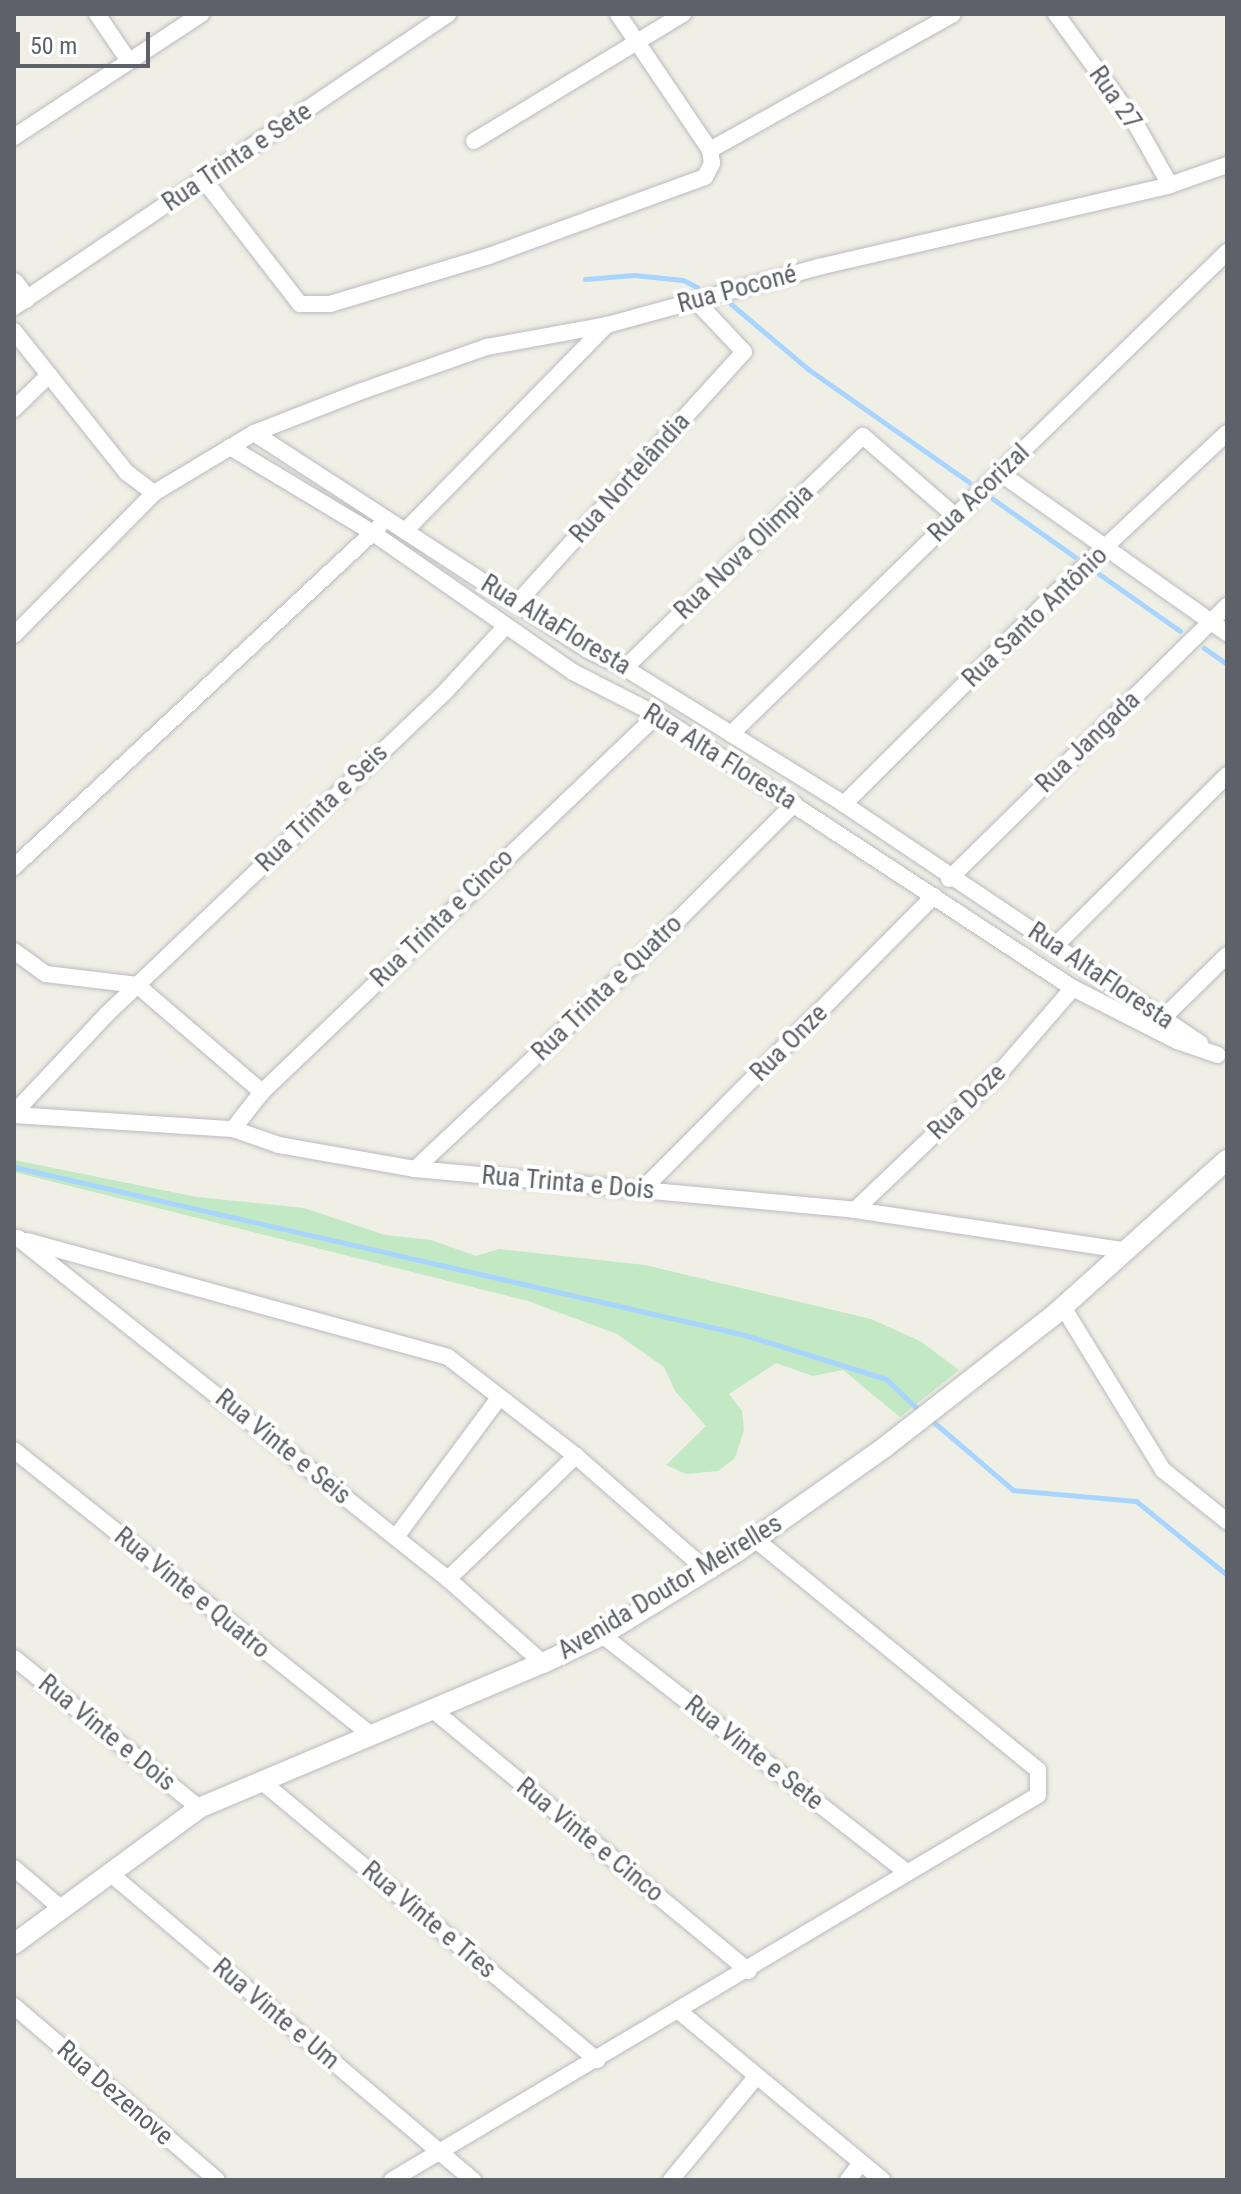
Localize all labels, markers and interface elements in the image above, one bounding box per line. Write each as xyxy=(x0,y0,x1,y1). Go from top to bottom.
scale bar xyxy=(20,16,154,66)
text: 50 m xyxy=(30,32,77,60)
street label: Rua 27 xyxy=(1082,60,1148,136)
street label: Rua Trinta e Sete xyxy=(156,96,318,218)
street label: Rua Poconé xyxy=(674,258,800,320)
street label: Rua Nortelândia xyxy=(563,406,697,550)
street label: Rua Acorizal xyxy=(922,437,1036,549)
street label: Rua Nova Olimpia xyxy=(668,478,820,626)
street label: Rua Santo Antônio xyxy=(956,540,1114,694)
street label: Rua AltaFloresta xyxy=(475,568,637,682)
street label: Rua Jangada xyxy=(1029,685,1147,799)
street label: Rua Alta Floresta xyxy=(637,697,803,817)
street label: Rua Trinta e Seis xyxy=(249,737,395,879)
street label: Rua Trinta e Cinco xyxy=(364,842,520,994)
street label: Rua Trinta e Quatro xyxy=(525,908,689,1068)
street label: Rua AltaFloresta xyxy=(1022,916,1180,1036)
street label: Rua Onze xyxy=(744,998,834,1088)
street label: Rua Doze xyxy=(922,1057,1012,1147)
street label: Rua Trinta e Dois xyxy=(480,1160,656,1206)
street label: Rua Vinte e Seis xyxy=(209,1383,357,1511)
street label: Avenida Doutor Meirelles xyxy=(552,1508,788,1666)
street label: Rua Vinte e Quatro xyxy=(108,1521,276,1665)
street label: Rua Vinte e Dois xyxy=(32,1668,182,1798)
street label: Rua Vinte e Sete xyxy=(678,1689,830,1817)
street label: Rua Vinte e Cinco xyxy=(510,1771,670,1909)
street label: Rua Vinte e Tres xyxy=(355,1855,503,1985)
street label: Rua Vinte e Um xyxy=(206,1952,346,2076)
street label: Rua Dezenove xyxy=(50,2034,180,2152)

